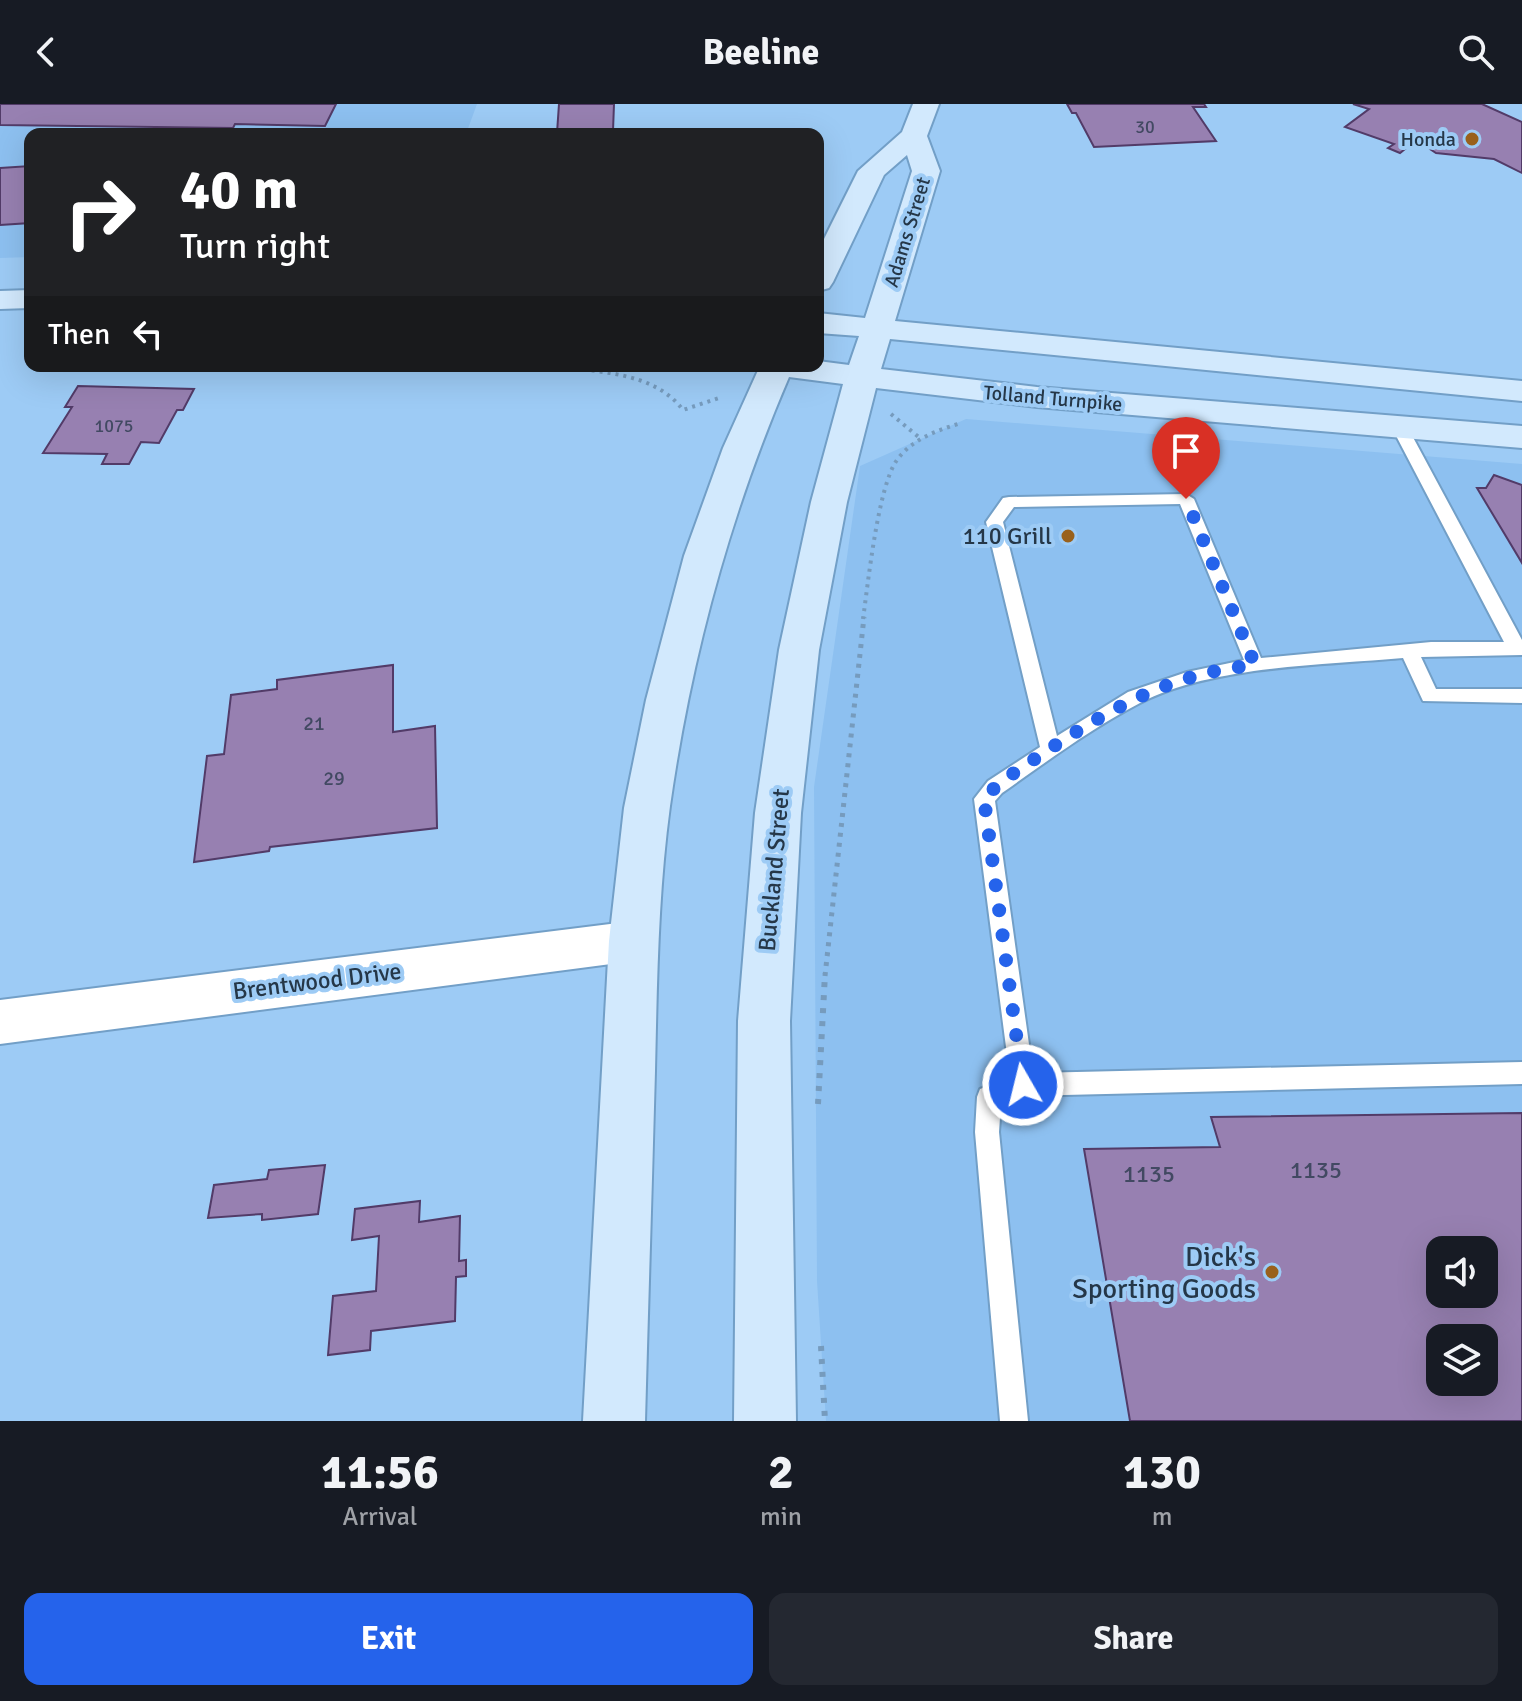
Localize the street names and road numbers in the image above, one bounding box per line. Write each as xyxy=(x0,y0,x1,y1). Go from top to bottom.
street label: Adams Street xyxy=(879,174,936,290)
street label: Tolland Turnpike xyxy=(983,380,1123,417)
street label: Buckland Street xyxy=(752,787,796,953)
street label: Brentwood Drive xyxy=(231,956,403,1006)

